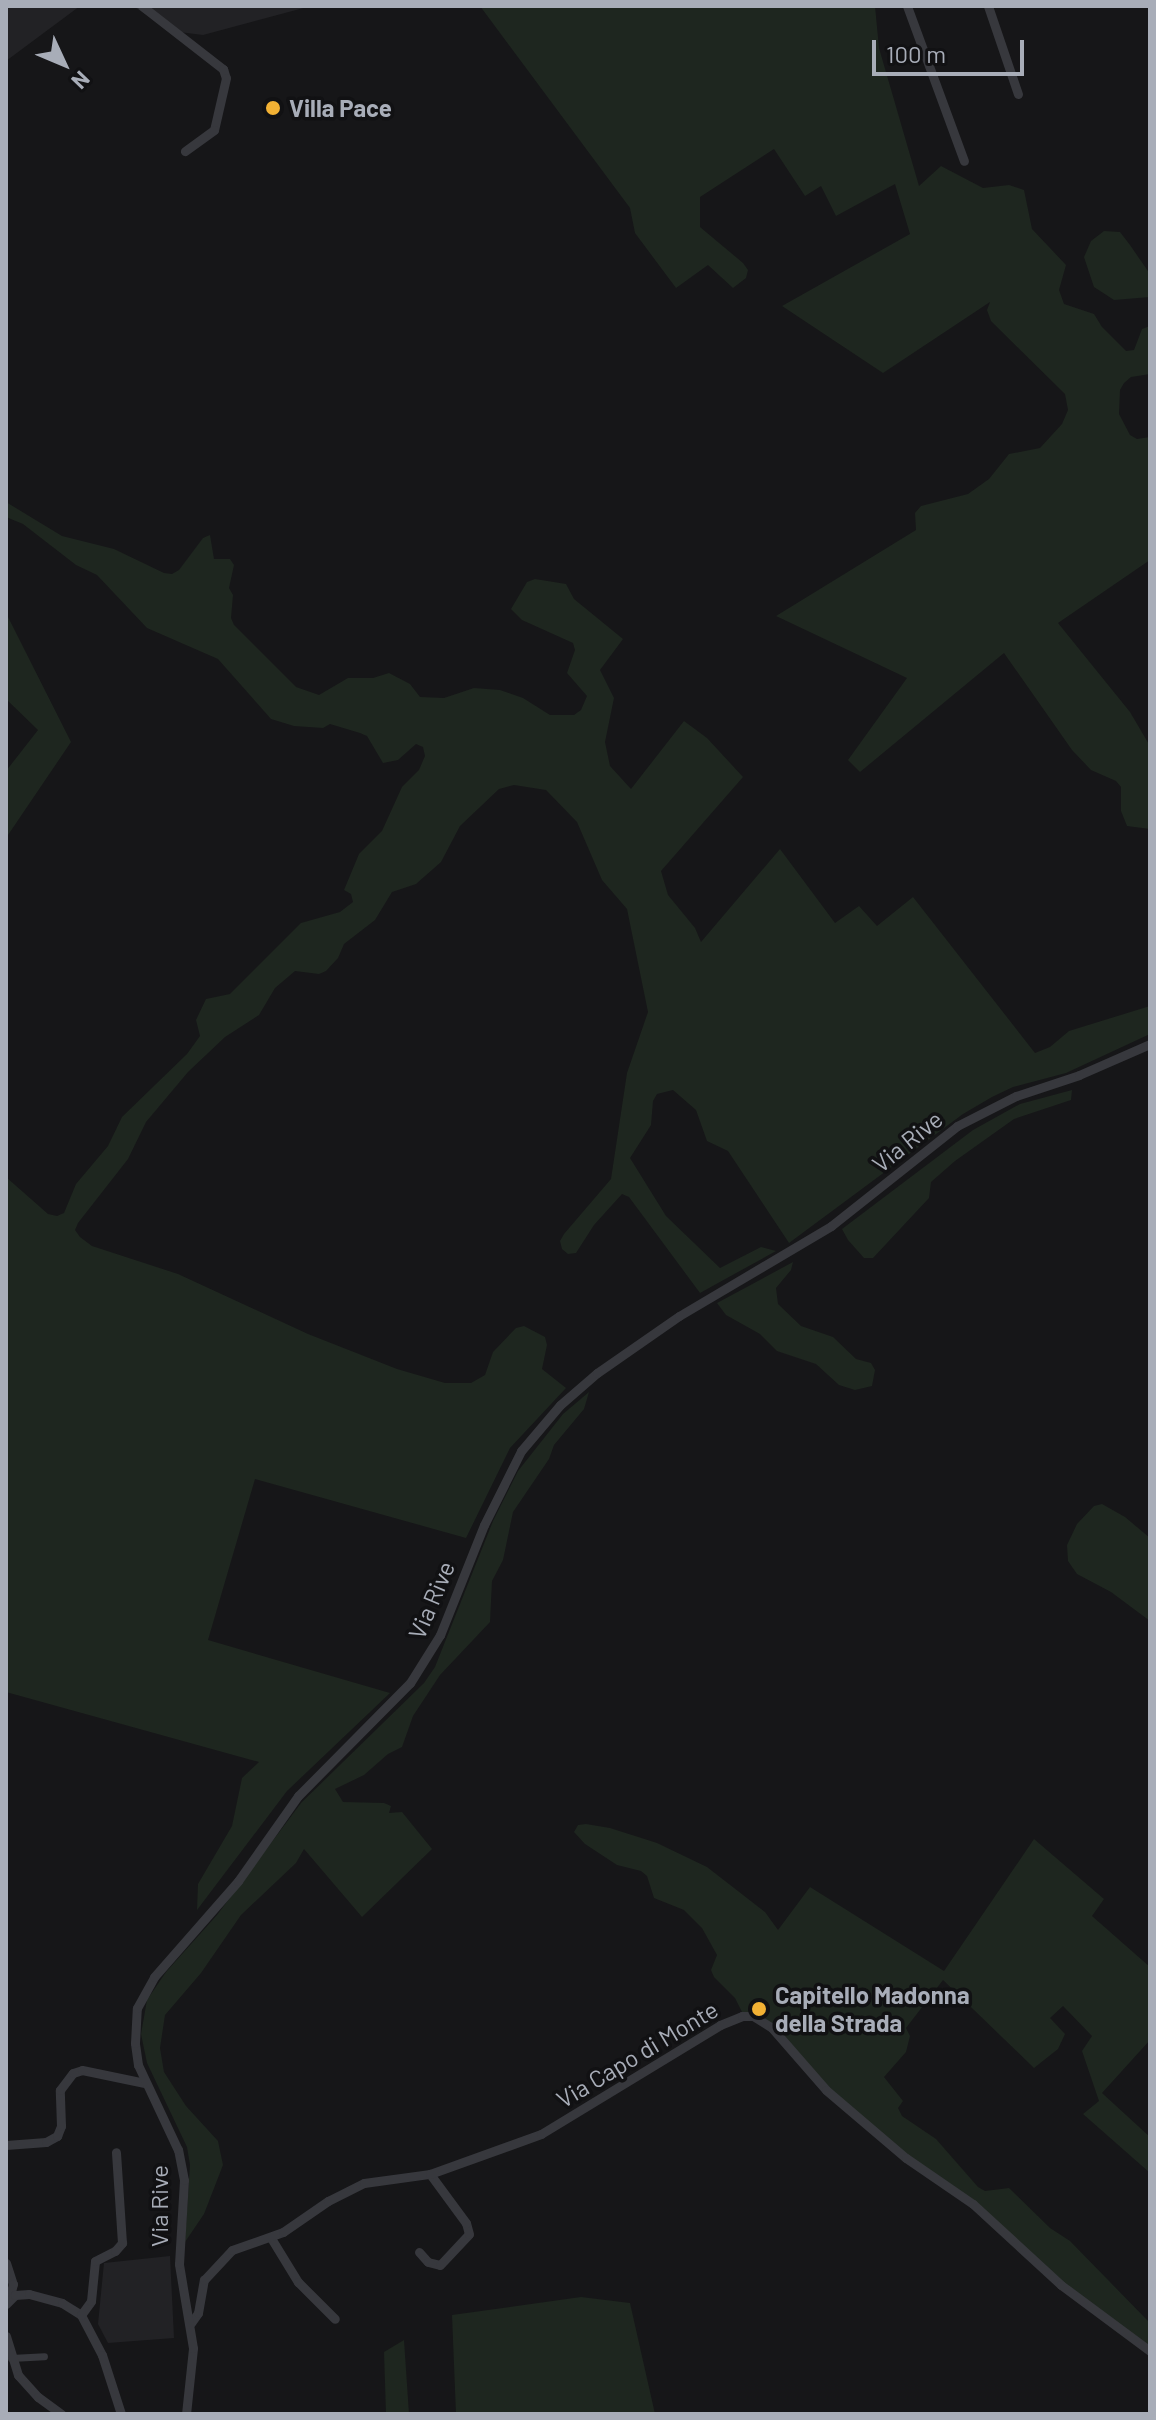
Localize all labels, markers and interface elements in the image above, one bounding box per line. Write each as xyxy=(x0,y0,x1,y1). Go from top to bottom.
north arrow xyxy=(24,24,104,104)
scale bar xyxy=(876,24,1028,74)
text: 100 m xyxy=(886,39,946,68)
text: N xyxy=(67,66,96,95)
place label: Villa Pace xyxy=(289,94,392,122)
marker: Villa Pace xyxy=(264,99,282,117)
street label: Via Rive xyxy=(866,1104,948,1178)
street label: Via Rive xyxy=(402,1557,460,1643)
place label: Capitello Madonna della Strada xyxy=(775,1981,970,2037)
street label: Via Capo di Monte xyxy=(551,1994,723,2114)
marker: Capitello Madonna della Strada xyxy=(750,2000,768,2018)
street label: Via Rive xyxy=(145,2165,173,2247)

